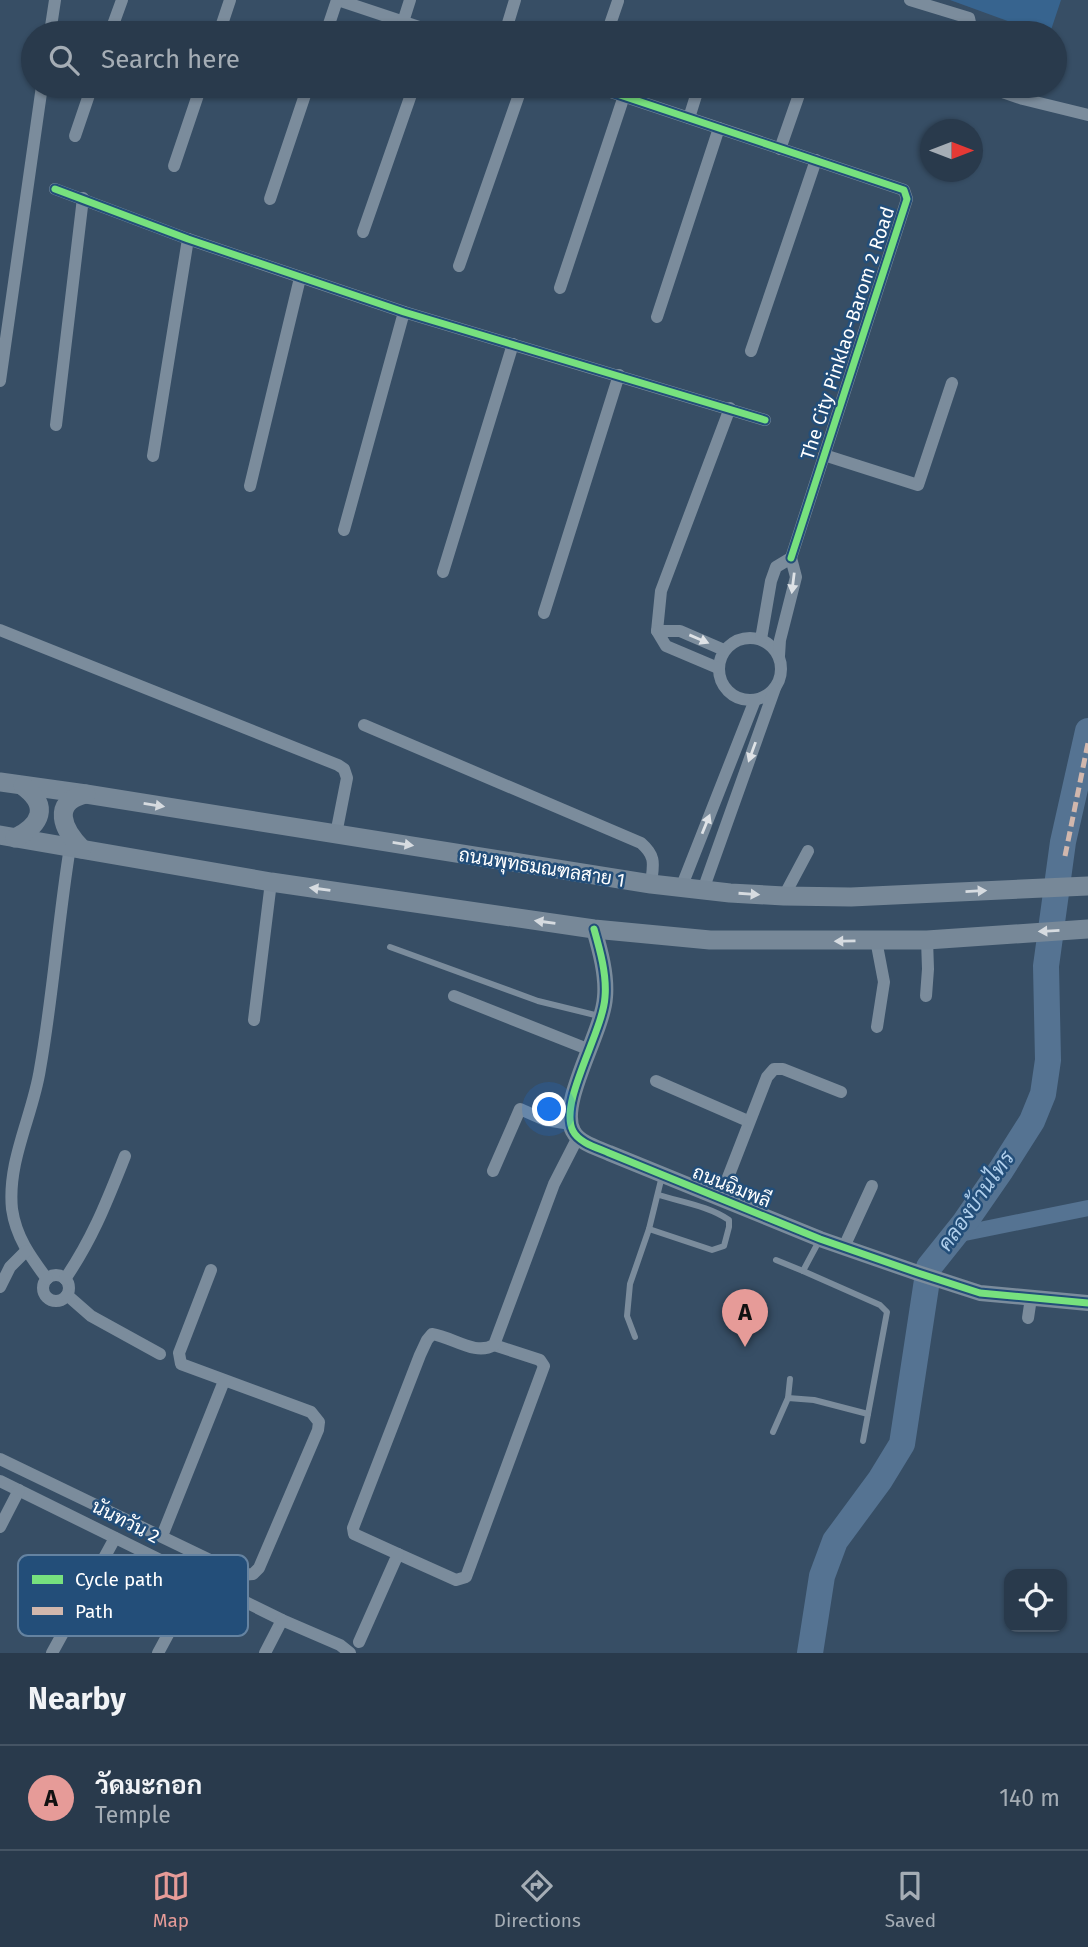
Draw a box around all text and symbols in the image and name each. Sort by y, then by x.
search box [21,21,1067,98]
icon: search [45,41,83,79]
text: Search here [101,44,240,75]
north arrow [920,119,983,182]
street label: The City Pinklao-Barom 2 Road [796,204,899,463]
one-way arrow [788,573,799,595]
one-way arrow [688,634,709,645]
one-way arrow [746,742,757,763]
one-way arrow [143,800,165,811]
one-way arrow [700,814,711,835]
one-way arrow [392,839,414,850]
street label: ถนนพุทธมณฑลสาย 1 [457,843,627,893]
one-way arrow [309,883,331,894]
one-way arrow [965,886,987,897]
one-way arrow [738,889,760,900]
one-way arrow [534,916,556,927]
one-way arrow [1038,926,1060,937]
one-way arrow [834,935,856,947]
your location [532,1092,566,1126]
water label: คลองบ้านไทร [932,1145,1020,1256]
street label: ถนนฉิมพลี [689,1159,775,1213]
pin: A [722,1289,768,1347]
street label: นันทวัน 2 [88,1495,164,1548]
legend [18,1555,248,1636]
text: Cycle path [75,1568,163,1591]
map controls [1004,1569,1067,1632]
button: locate [1004,1569,1067,1632]
text: Path [75,1600,113,1623]
text: Nearby [28,1681,126,1717]
text: วัดมะกอก [95,1770,202,1801]
text: A [44,1784,58,1812]
text: 140 m [999,1784,1060,1812]
text: Temple [95,1801,171,1829]
tab: Map [152,1867,190,1932]
tab: Directions [494,1867,581,1932]
tab: Saved [885,1867,936,1932]

